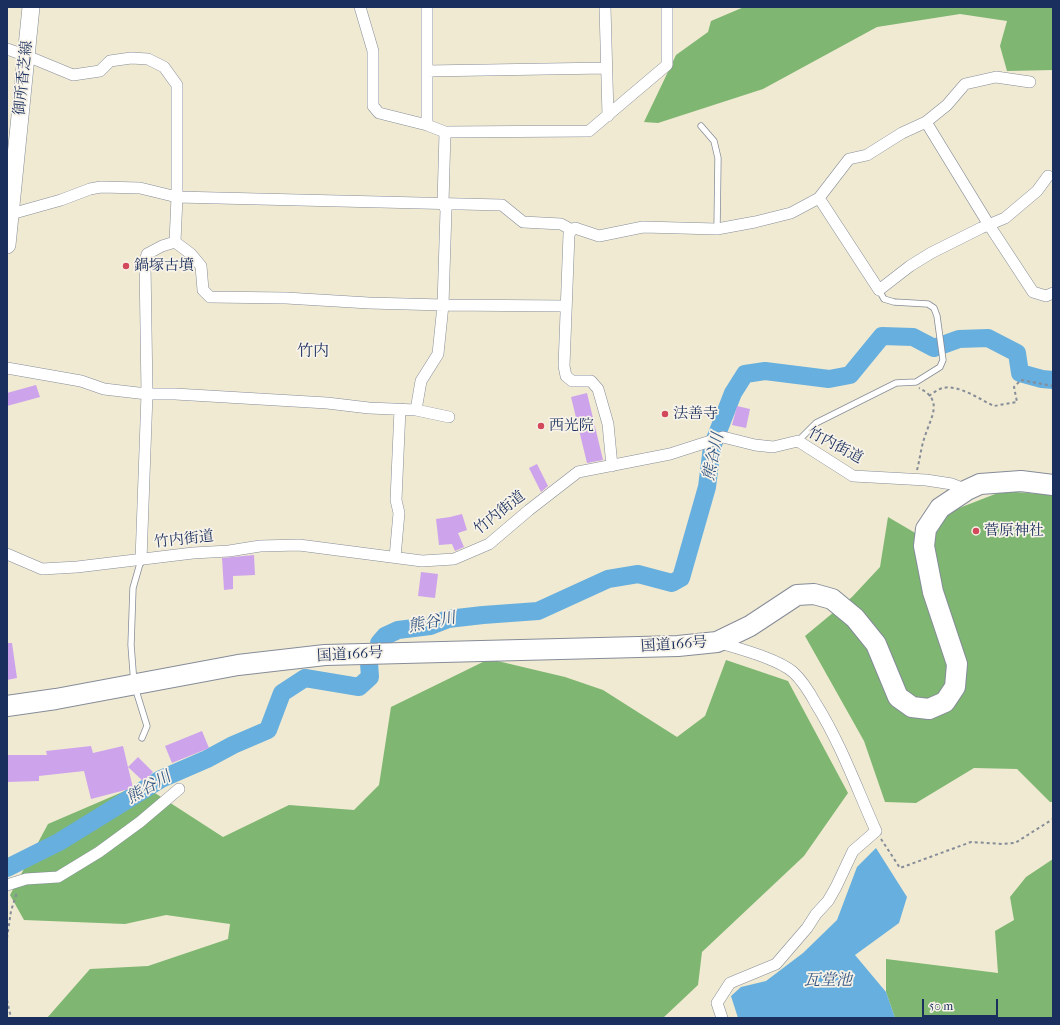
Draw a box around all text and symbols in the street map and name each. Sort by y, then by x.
street label: 御所香芝線 [11,40,37,116]
place label: 鍋塚古墳 [134,257,194,275]
marker: 鍋塚古墳 [121,261,131,271]
district label: 竹内 [297,342,329,362]
place label: 法善寺 [673,405,718,423]
marker: 法善寺 [660,409,670,419]
place label: 西光院 [549,417,594,435]
marker: 西光院 [536,421,546,431]
street label: 竹内街道 [804,424,866,468]
water label: 熊谷川 [700,432,728,482]
street label: 竹内街道 [471,487,529,539]
place label: 菅原神社 [984,522,1044,540]
marker: 菅原神社 [971,526,981,536]
street label: 竹内街道 [153,528,215,552]
water label: 熊谷川 [407,609,457,637]
street label: 国道166号 [640,634,708,656]
street label: 国道166号 [316,644,384,666]
water label: 熊谷川 [123,768,175,808]
water label: 瓦堂池 [804,971,852,991]
scale bar [924,991,1000,1017]
text: 50 m [929,999,953,1013]

